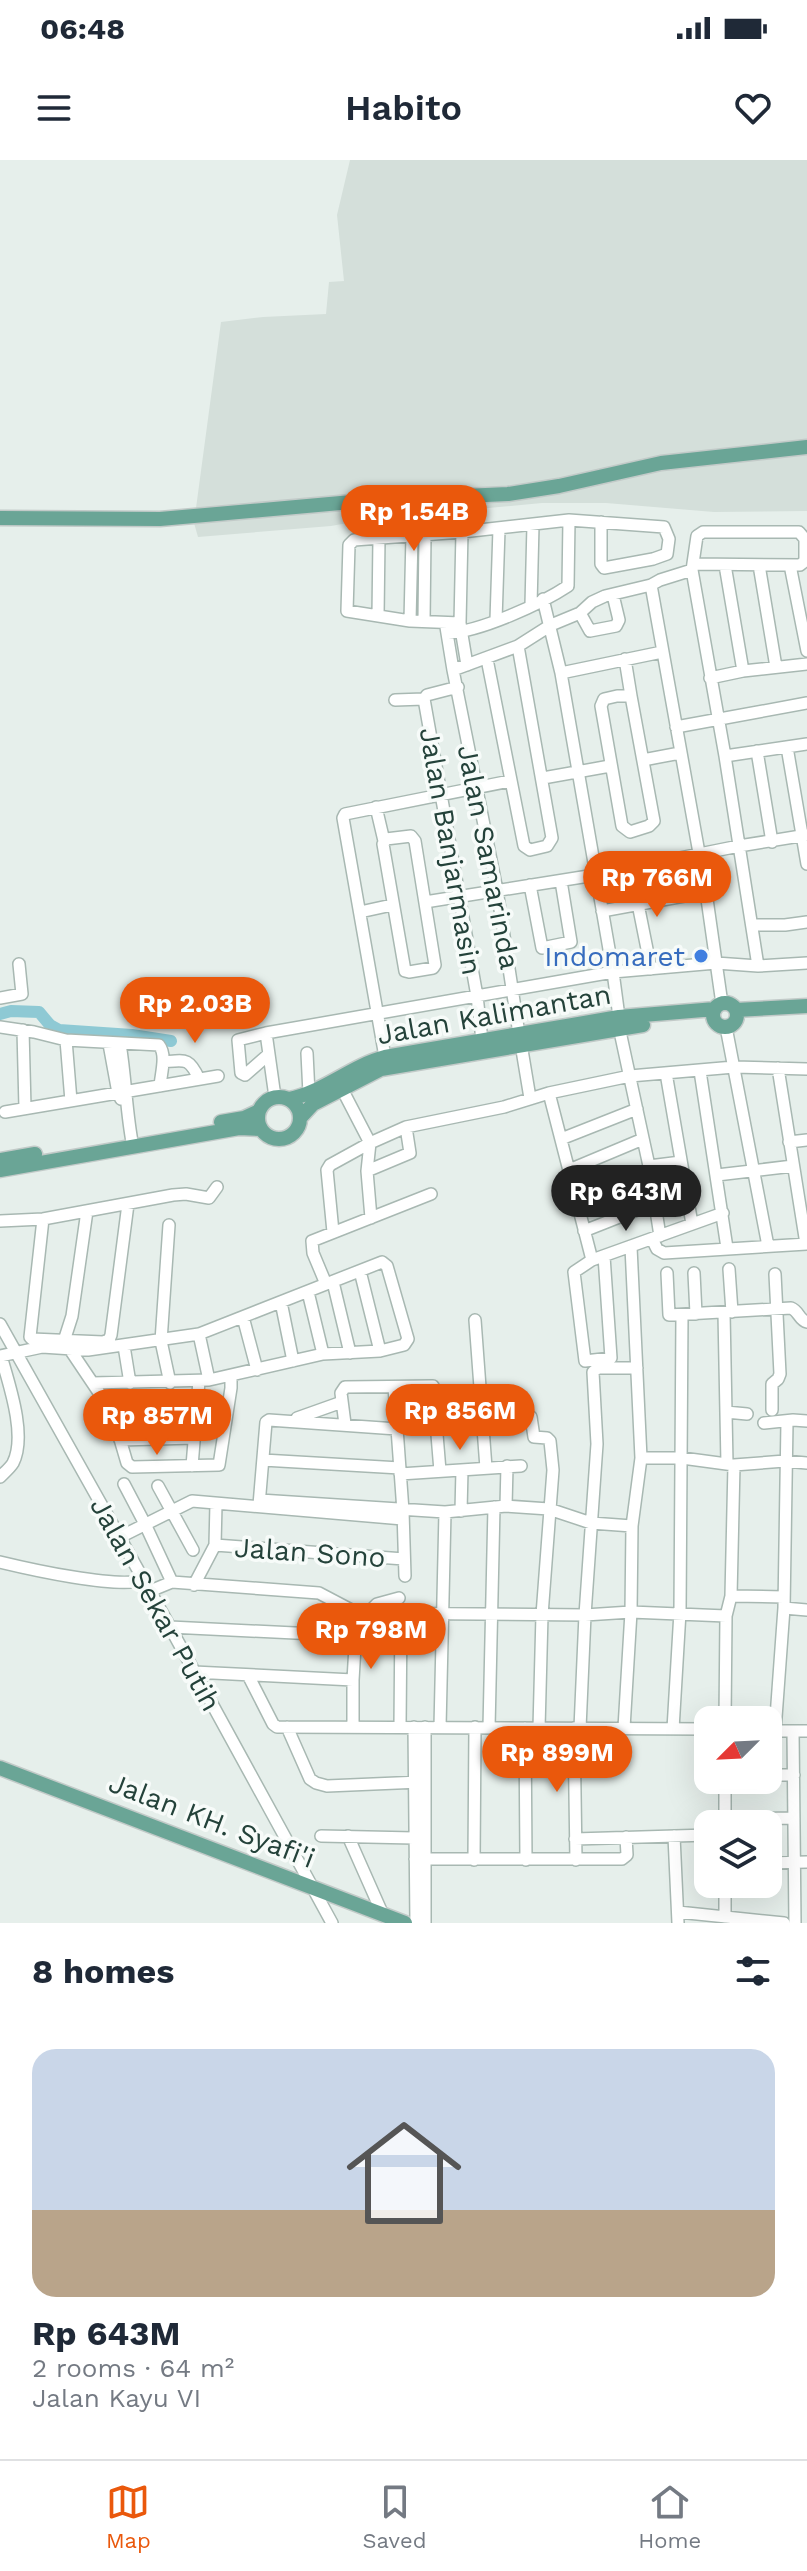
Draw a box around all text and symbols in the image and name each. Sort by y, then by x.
text: 06:48 [40,11,125,46]
icon: menu [32,86,76,130]
icon: heart [731,86,775,130]
text: Habito [345,87,462,129]
pin: Rp 1.54B [331,485,497,553]
text: Rp 1.54B [359,496,469,526]
street label: Jalan Banjarmasin [412,725,489,977]
street label: Jalan Samarinda [451,742,527,972]
pin: Rp 766M [583,851,731,919]
text: Rp 766M [601,862,713,892]
place label: Indomaret [544,940,685,973]
marker: Indomaret [692,947,710,965]
pin: Rp 2.03B [112,977,278,1045]
street label: Jalan Kalimantan [375,978,614,1051]
text: Rp 2.03B [138,988,252,1018]
pin: Rp 643M [552,1165,700,1233]
text: Rp 643M [569,1176,683,1206]
pin: Rp 856M [386,1384,534,1452]
pin: Rp 857M [83,1389,231,1457]
text: Rp 856M [404,1395,516,1425]
text: Rp 857M [101,1400,213,1430]
street label: Jalan Sekar Putih [83,1492,228,1717]
street label: Jalan Sono [233,1531,387,1574]
pin: Rp 798M [297,1603,445,1671]
text: Rp 798M [315,1614,427,1644]
north arrow [694,1706,782,1794]
map controls [694,1706,782,1898]
pin: Rp 899M [483,1726,631,1794]
text: Rp 899M [500,1737,614,1767]
street label: Jalan KH. Syafi'i [104,1766,319,1875]
button: layers [694,1810,782,1898]
icon: filters [731,1949,775,1993]
text: 8 homes [32,1951,174,1991]
icon: home [332,2101,476,2245]
text: Rp 643M [32,2313,180,2353]
text: 2 rooms · 64 m² [32,2353,234,2383]
text: Jalan Kayu VI [32,2383,201,2413]
tab: Map [106,2480,151,2553]
tab: Saved [363,2480,426,2553]
tab: Home [638,2480,701,2553]

